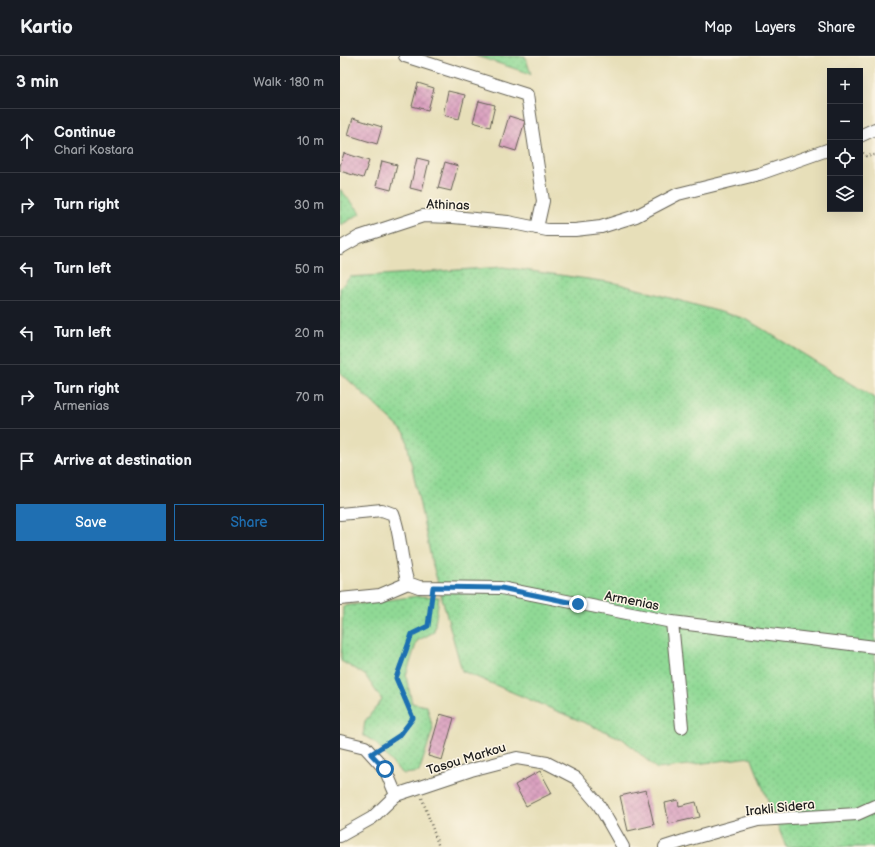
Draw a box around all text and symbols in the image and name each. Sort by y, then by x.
text: Kartio [20,16,73,39]
text: Map [704,19,732,36]
text: Layers [754,19,796,36]
text: Share [818,19,855,36]
map controls [827,68,863,212]
button: + [827,68,863,104]
text: 3 min [16,72,59,92]
text: Walk · 180 m [253,74,324,90]
button: − [827,104,863,140]
text: Continue [54,123,116,142]
icon: ahead [16,130,38,152]
text: 10 m [297,133,324,149]
button: locate [827,140,863,176]
text: Chari Kostara [54,142,134,158]
button: layers [827,176,863,212]
icon: right [16,194,38,216]
text: Turn right [54,195,119,214]
street label: Athinas [426,196,470,214]
text: 30 m [294,197,324,213]
icon: left [16,258,38,280]
text: Turn left [54,259,111,278]
text: 50 m [295,261,324,277]
icon: left [16,322,38,344]
text: Turn left [54,323,111,342]
text: 20 m [294,325,324,341]
text: Turn right [54,379,119,398]
icon: right [16,386,38,408]
text: 70 m [296,389,324,405]
text: Armenias [54,398,109,414]
icon: arrive [16,450,38,472]
text: Arrive at destination [54,451,192,470]
button: Save [16,504,166,541]
button: Share [174,504,324,541]
street label: Armenias [603,588,661,614]
route end [569,595,587,613]
street label: Tasou Markou [425,739,508,779]
route start [376,760,394,778]
street label: Irakli Sidera [745,796,815,820]

